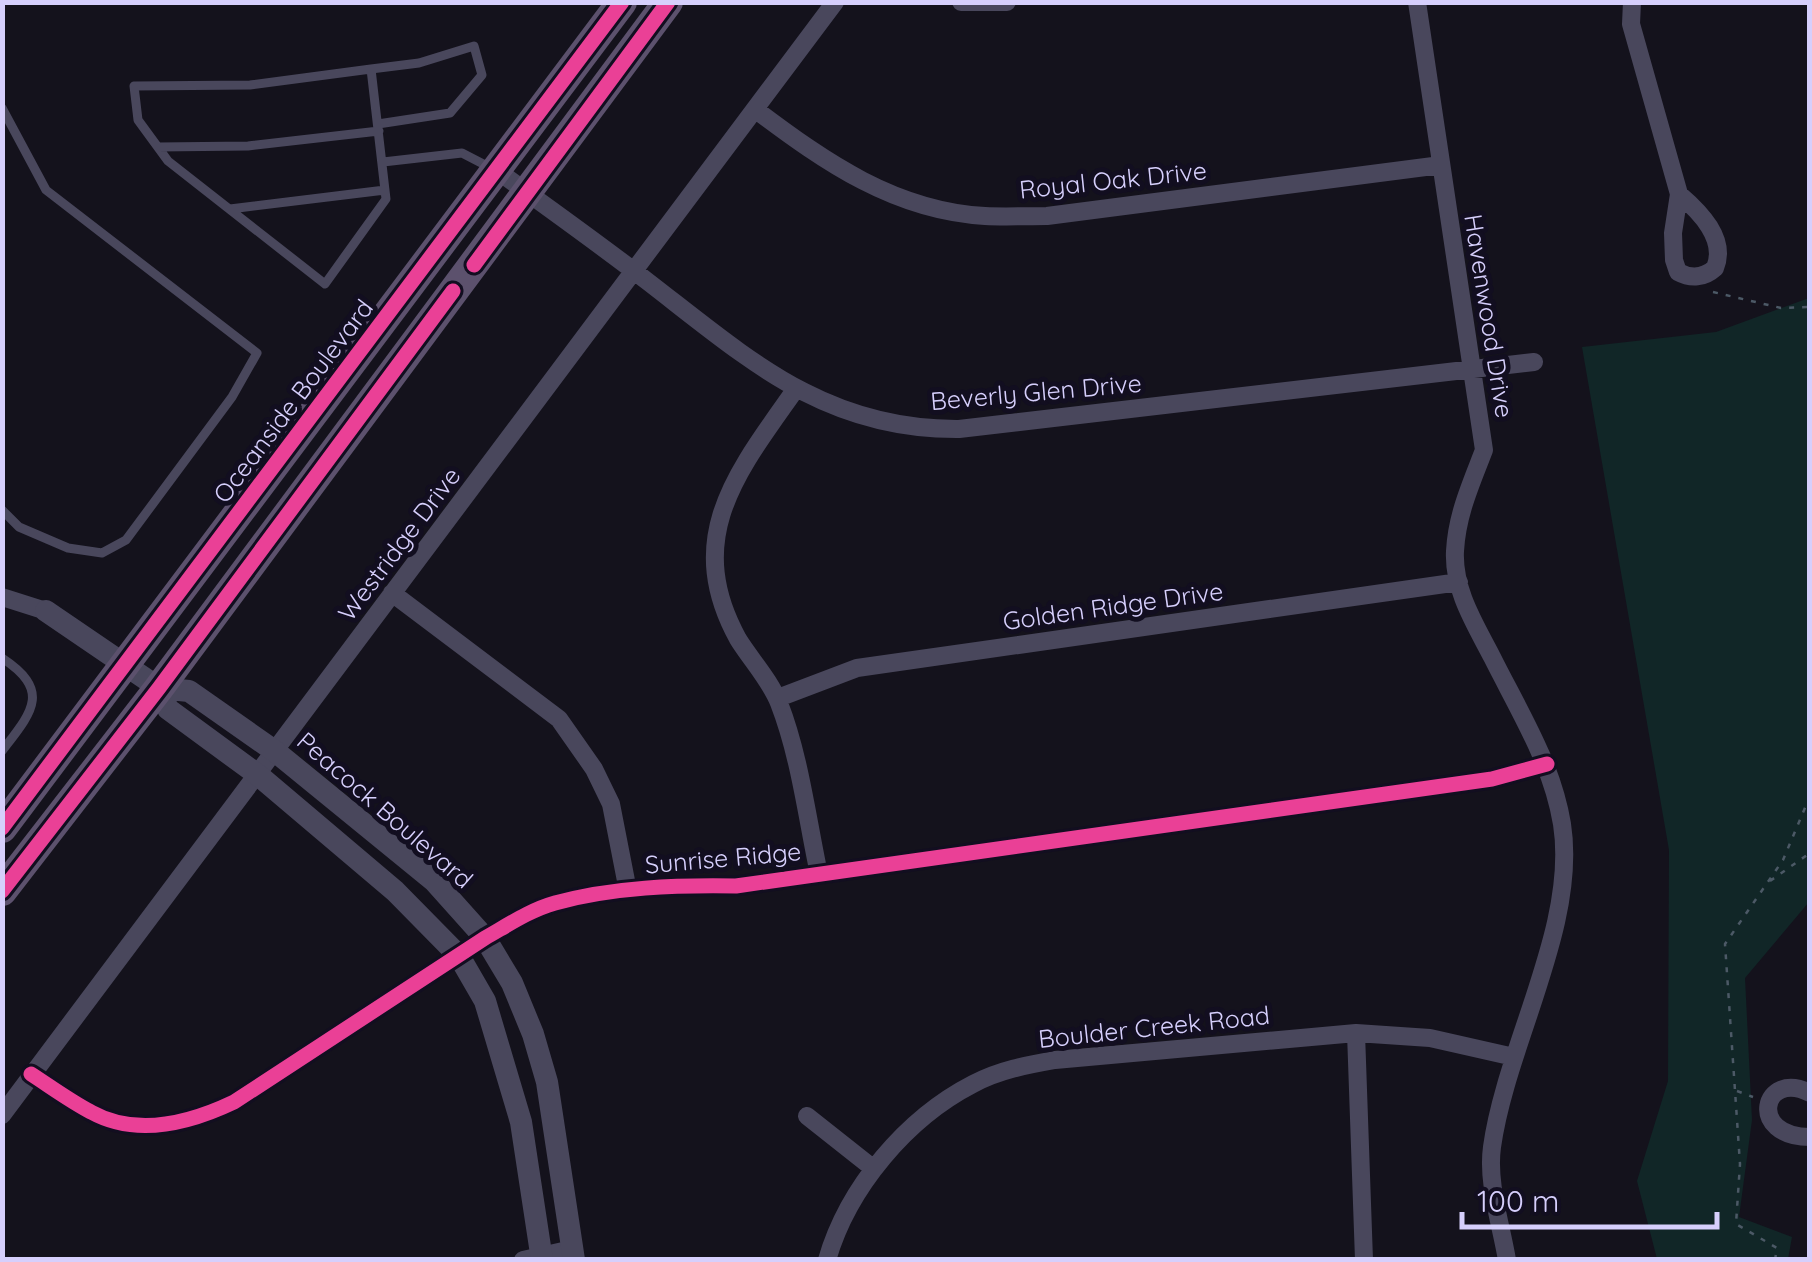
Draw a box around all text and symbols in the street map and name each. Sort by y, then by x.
street label: Royal Oak Drive [1018,154,1208,205]
street label: Havenwood Drive [1458,212,1521,420]
street label: Oceanside Boulevard [206,293,379,509]
street label: Beverly Glen Drive [929,367,1143,416]
street label: Westridge Drive [331,461,466,627]
street label: Golden Ridge Drive [1001,575,1225,636]
street label: Peacock Boulevard [291,725,480,894]
street label: Sunrise Ridge [643,835,802,880]
street label: Boulder Creek Road [1037,999,1271,1054]
scale bar [1462,1167,1717,1229]
text: 100 m [1477,1182,1559,1220]

